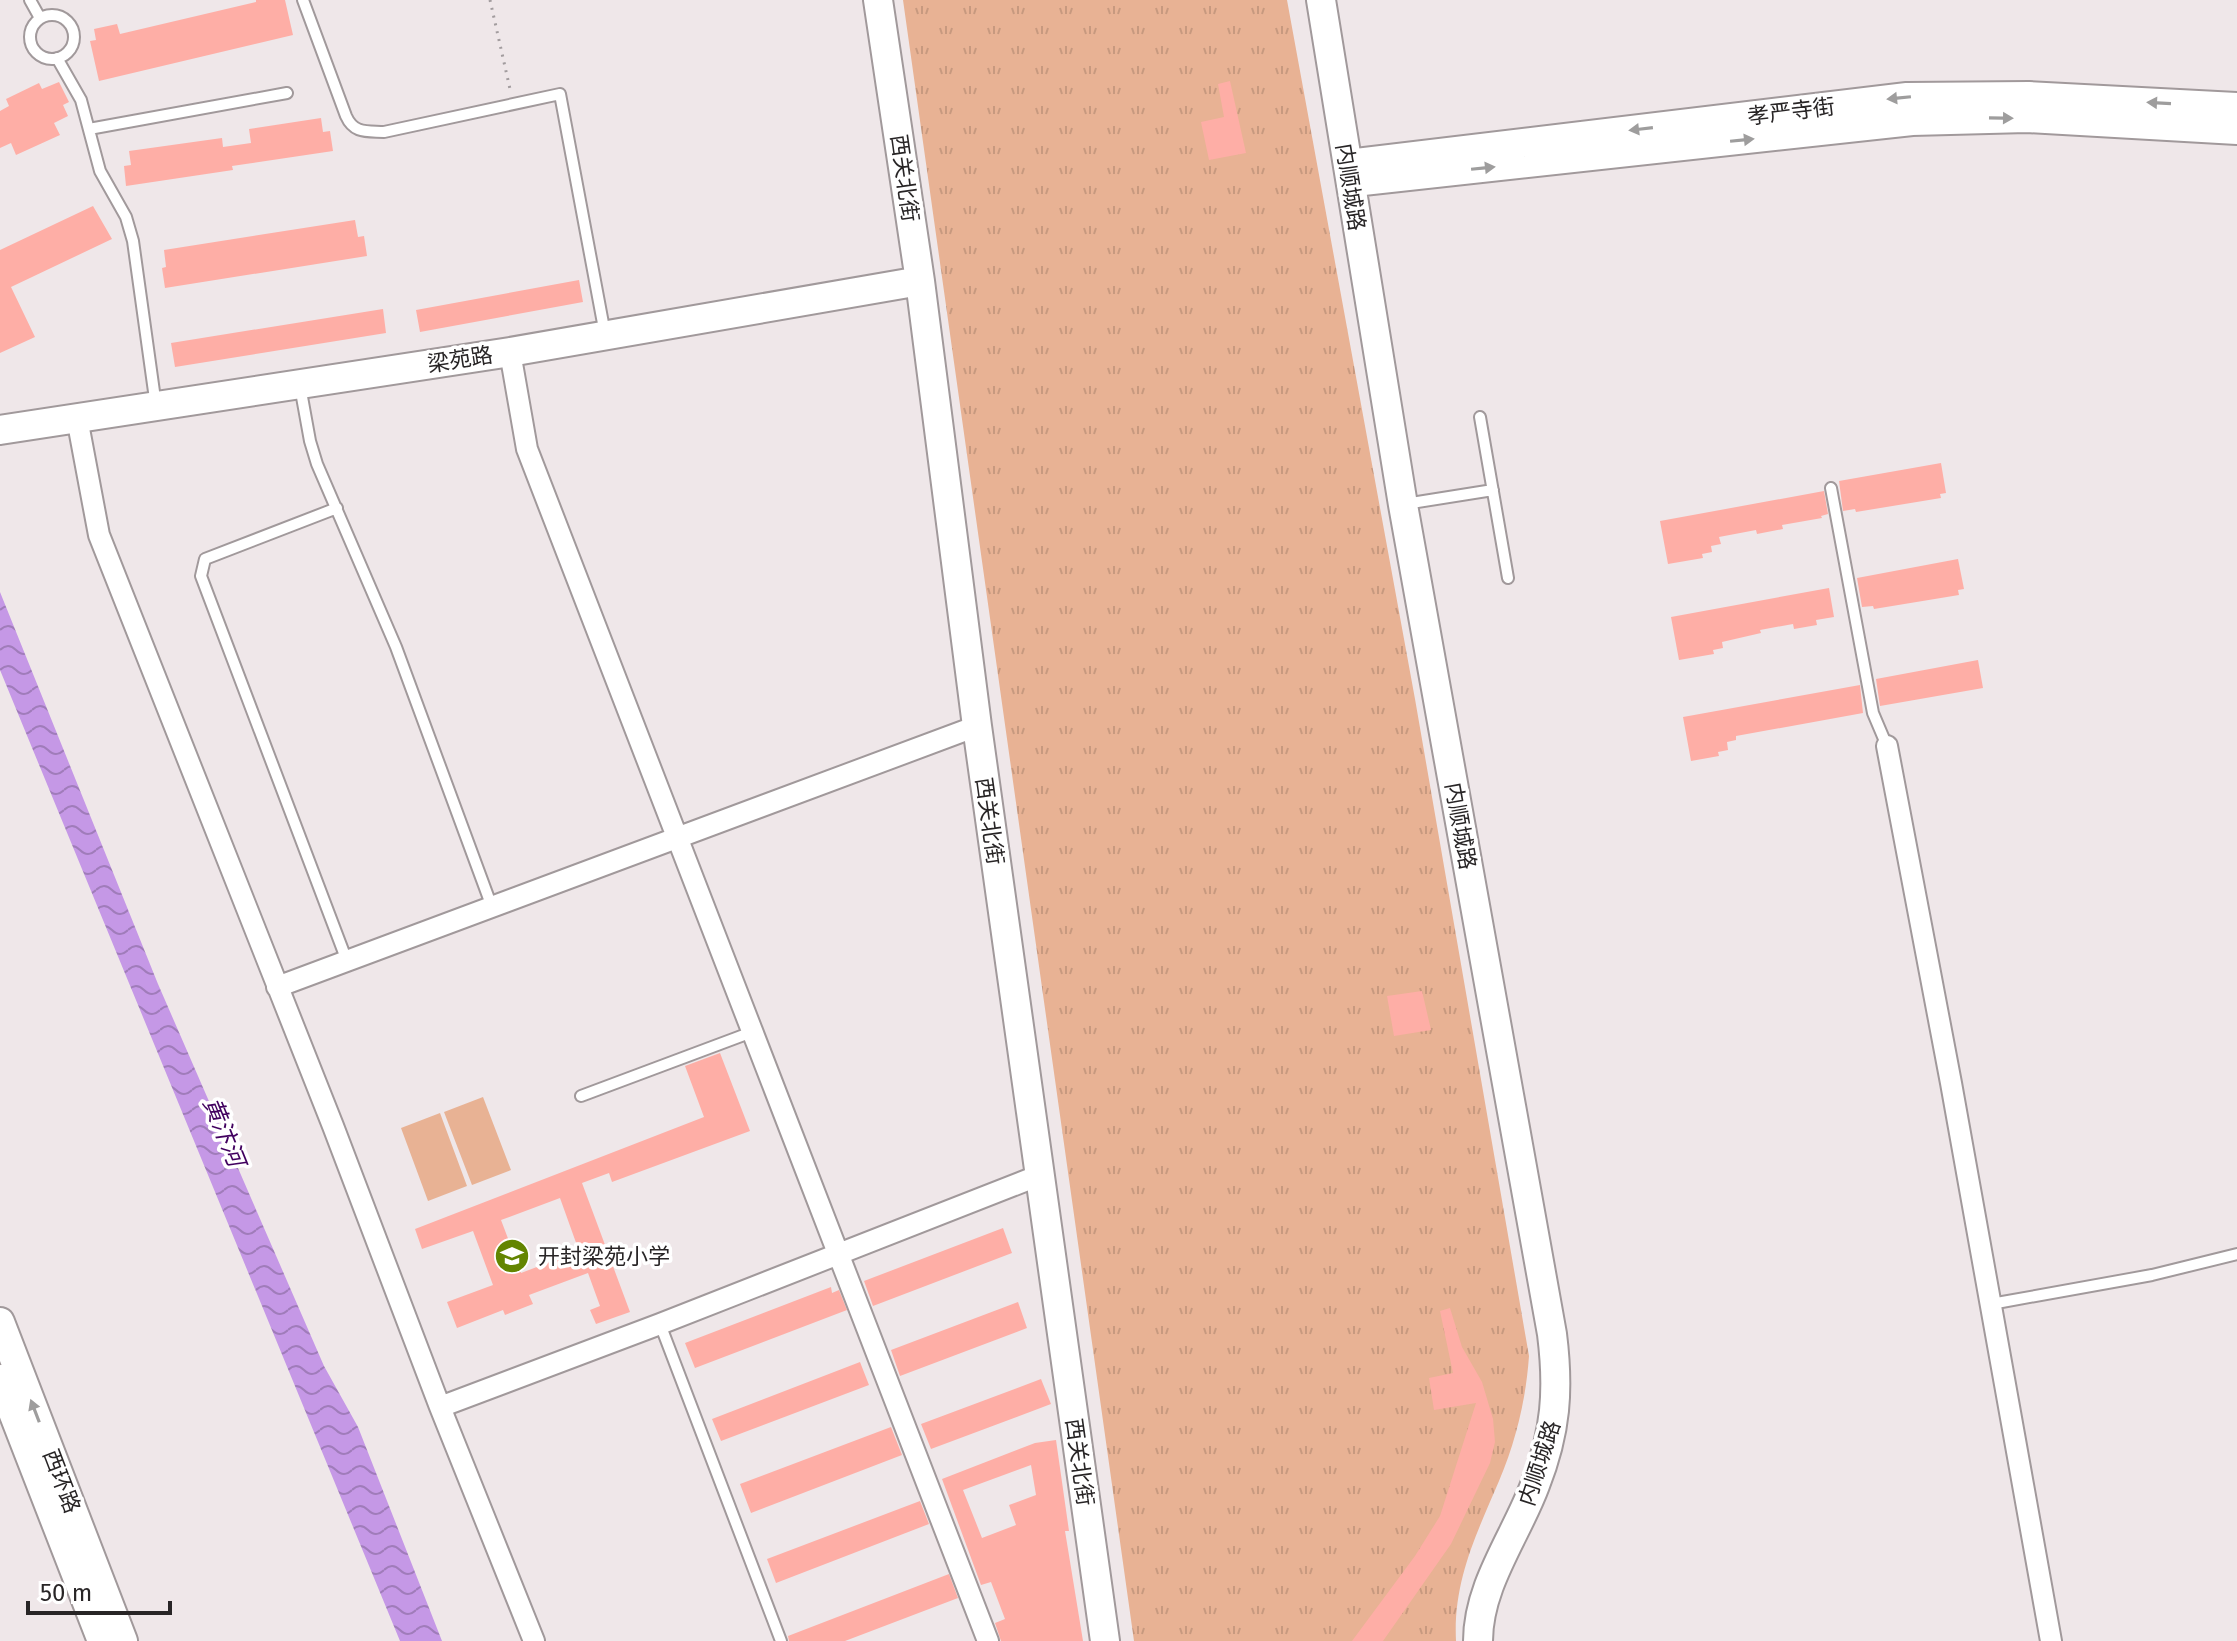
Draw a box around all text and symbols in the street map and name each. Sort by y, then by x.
one-way arrow [1887,92,1912,105]
street label: 孝严寺街 [1746,93,1836,130]
one-way arrow [2146,96,2171,109]
one-way arrow [1989,112,2014,124]
one-way arrow [1628,122,1653,135]
street label: 西关北街 [885,133,924,224]
one-way arrow [1730,133,1755,146]
street label: 内顺城路 [1330,142,1371,233]
one-way arrow [1471,161,1496,174]
street label: 梁苑路 [425,341,495,378]
street label: 西关北街 [970,776,1009,867]
street label: 内顺城路 [1440,780,1481,872]
water label: 黄汴河 [198,1093,252,1174]
school or university icon: 开封梁苑小学 [493,1237,531,1275]
place label: 开封梁苑小学 [538,1243,670,1270]
one-way arrow [28,1399,41,1423]
street label: 西关北街 [1060,1417,1099,1508]
street label: 内顺城路 [1513,1417,1566,1509]
street label: 西环路 [37,1446,86,1517]
scale bar [28,1565,170,1615]
text: 50 m [40,1579,92,1607]

